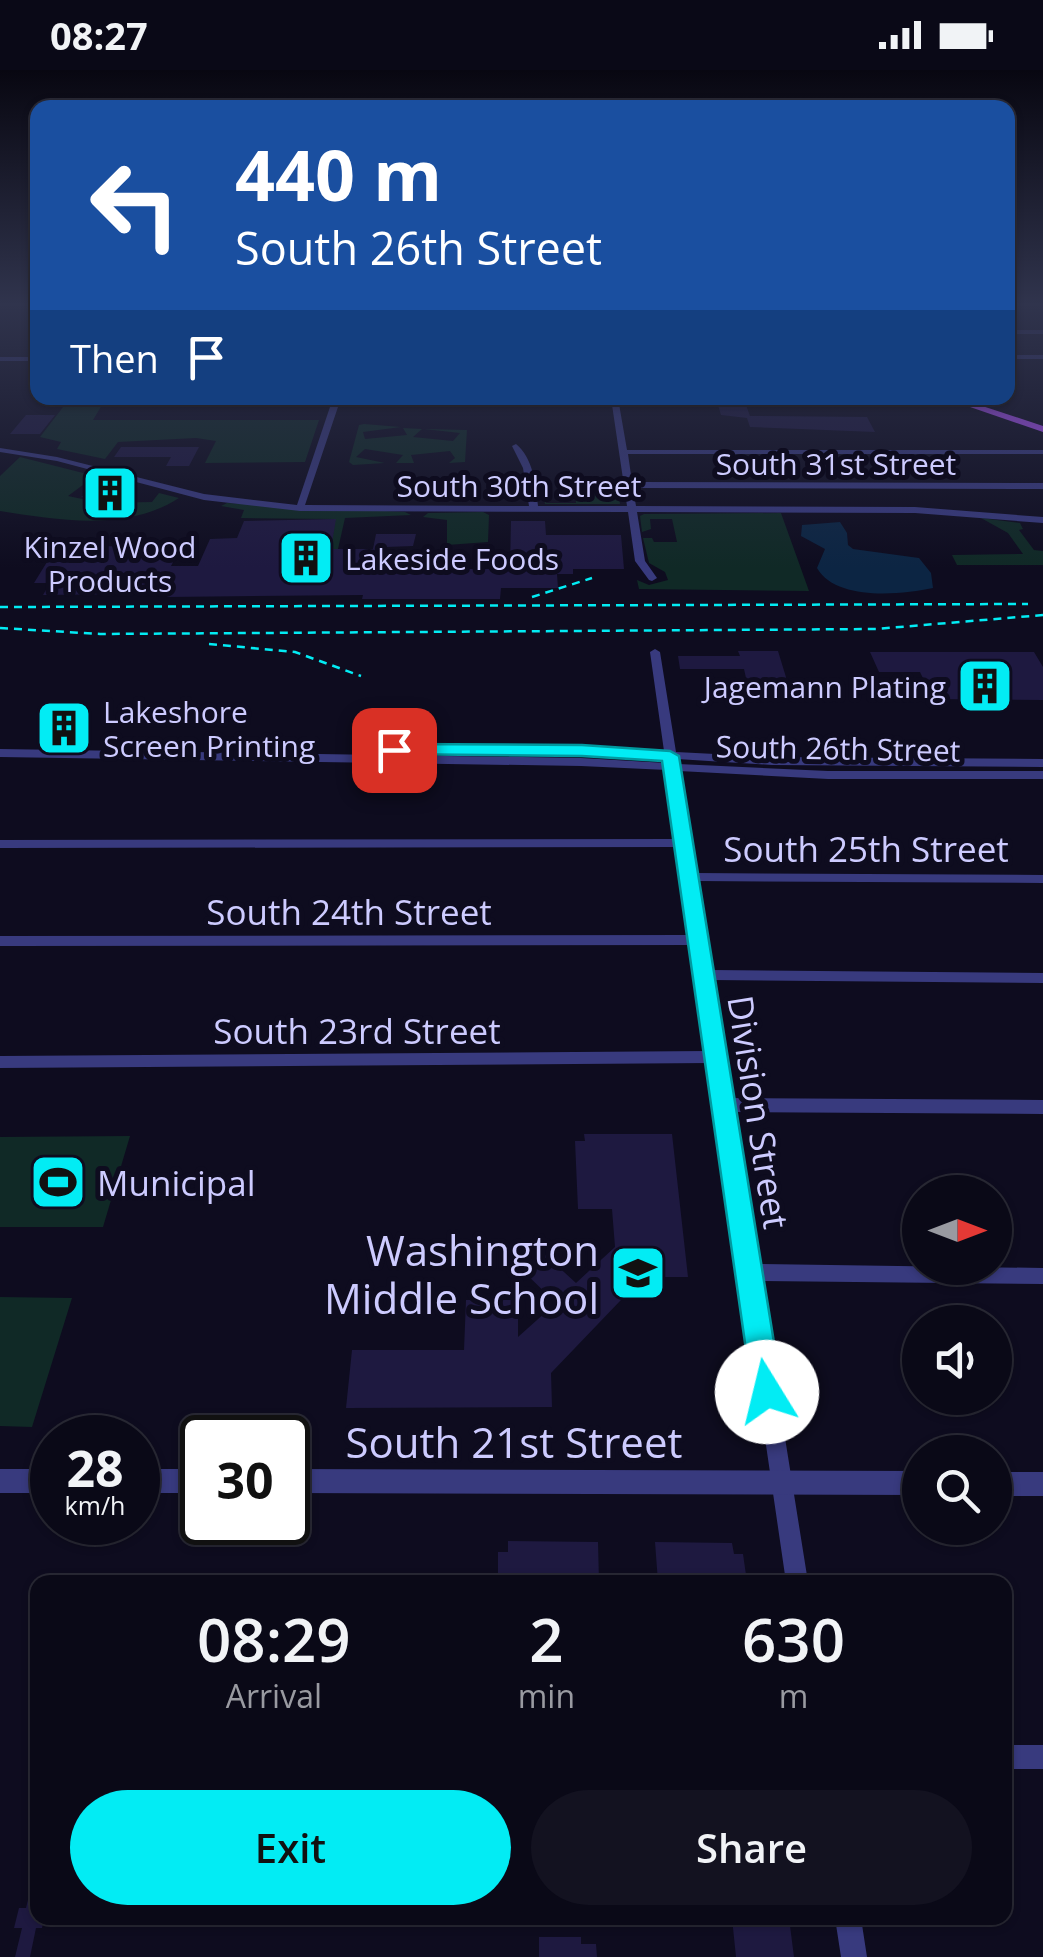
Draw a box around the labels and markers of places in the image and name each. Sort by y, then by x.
building icon: Kinzel Wood Products [80,463,140,523]
place label: Kinzel Wood Products [24,526,196,601]
building icon: Lakeside Foods [276,528,336,588]
place label: Lakeside Foods [345,538,559,579]
building icon: Jagemann Plating [955,656,1015,716]
place label: Jagemann Plating [701,666,946,707]
place label: Lakeshore Screen Printing [103,691,315,766]
building icon: Lakeshore Screen Printing [34,698,94,758]
pin [352,708,437,793]
sports icon: Municipal [28,1152,88,1212]
place label: Municipal [97,1159,256,1206]
place label: Washington Middle School [324,1221,599,1326]
school or university icon: Washington Middle School [608,1243,668,1303]

